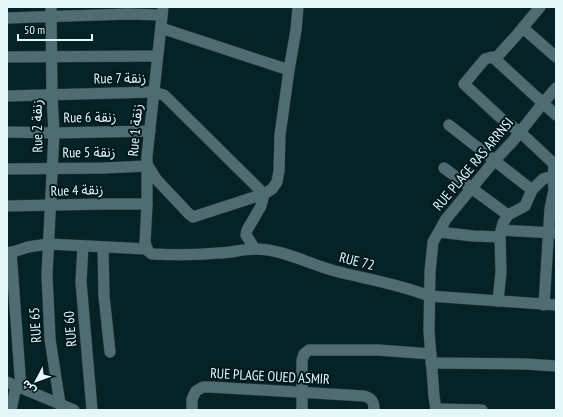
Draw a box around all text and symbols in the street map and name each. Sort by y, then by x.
scale bar [18,16,92,42]
text: 50 m [24,22,45,37]
street label: Rue 7 زنقة [94,69,146,87]
street label: Rue 2 زنقة [28,99,46,153]
street label: Rue 1 زنقة [124,103,146,157]
street label: Rue 6 زنقة [63,108,117,126]
street label: RUE PLAGE RAS ARRNSI [429,114,517,214]
street label: Rue 5 زنقة [62,143,116,161]
street label: Rue 4 زنقة [50,180,104,200]
street label: RUE 72 [338,248,376,274]
street label: RUE 65 [25,307,45,343]
street label: RUE 60 [59,310,81,348]
north arrow [16,361,56,401]
street label: RUE PLAGE OUED ASMIR [210,364,331,388]
text: ش [18,377,39,398]

